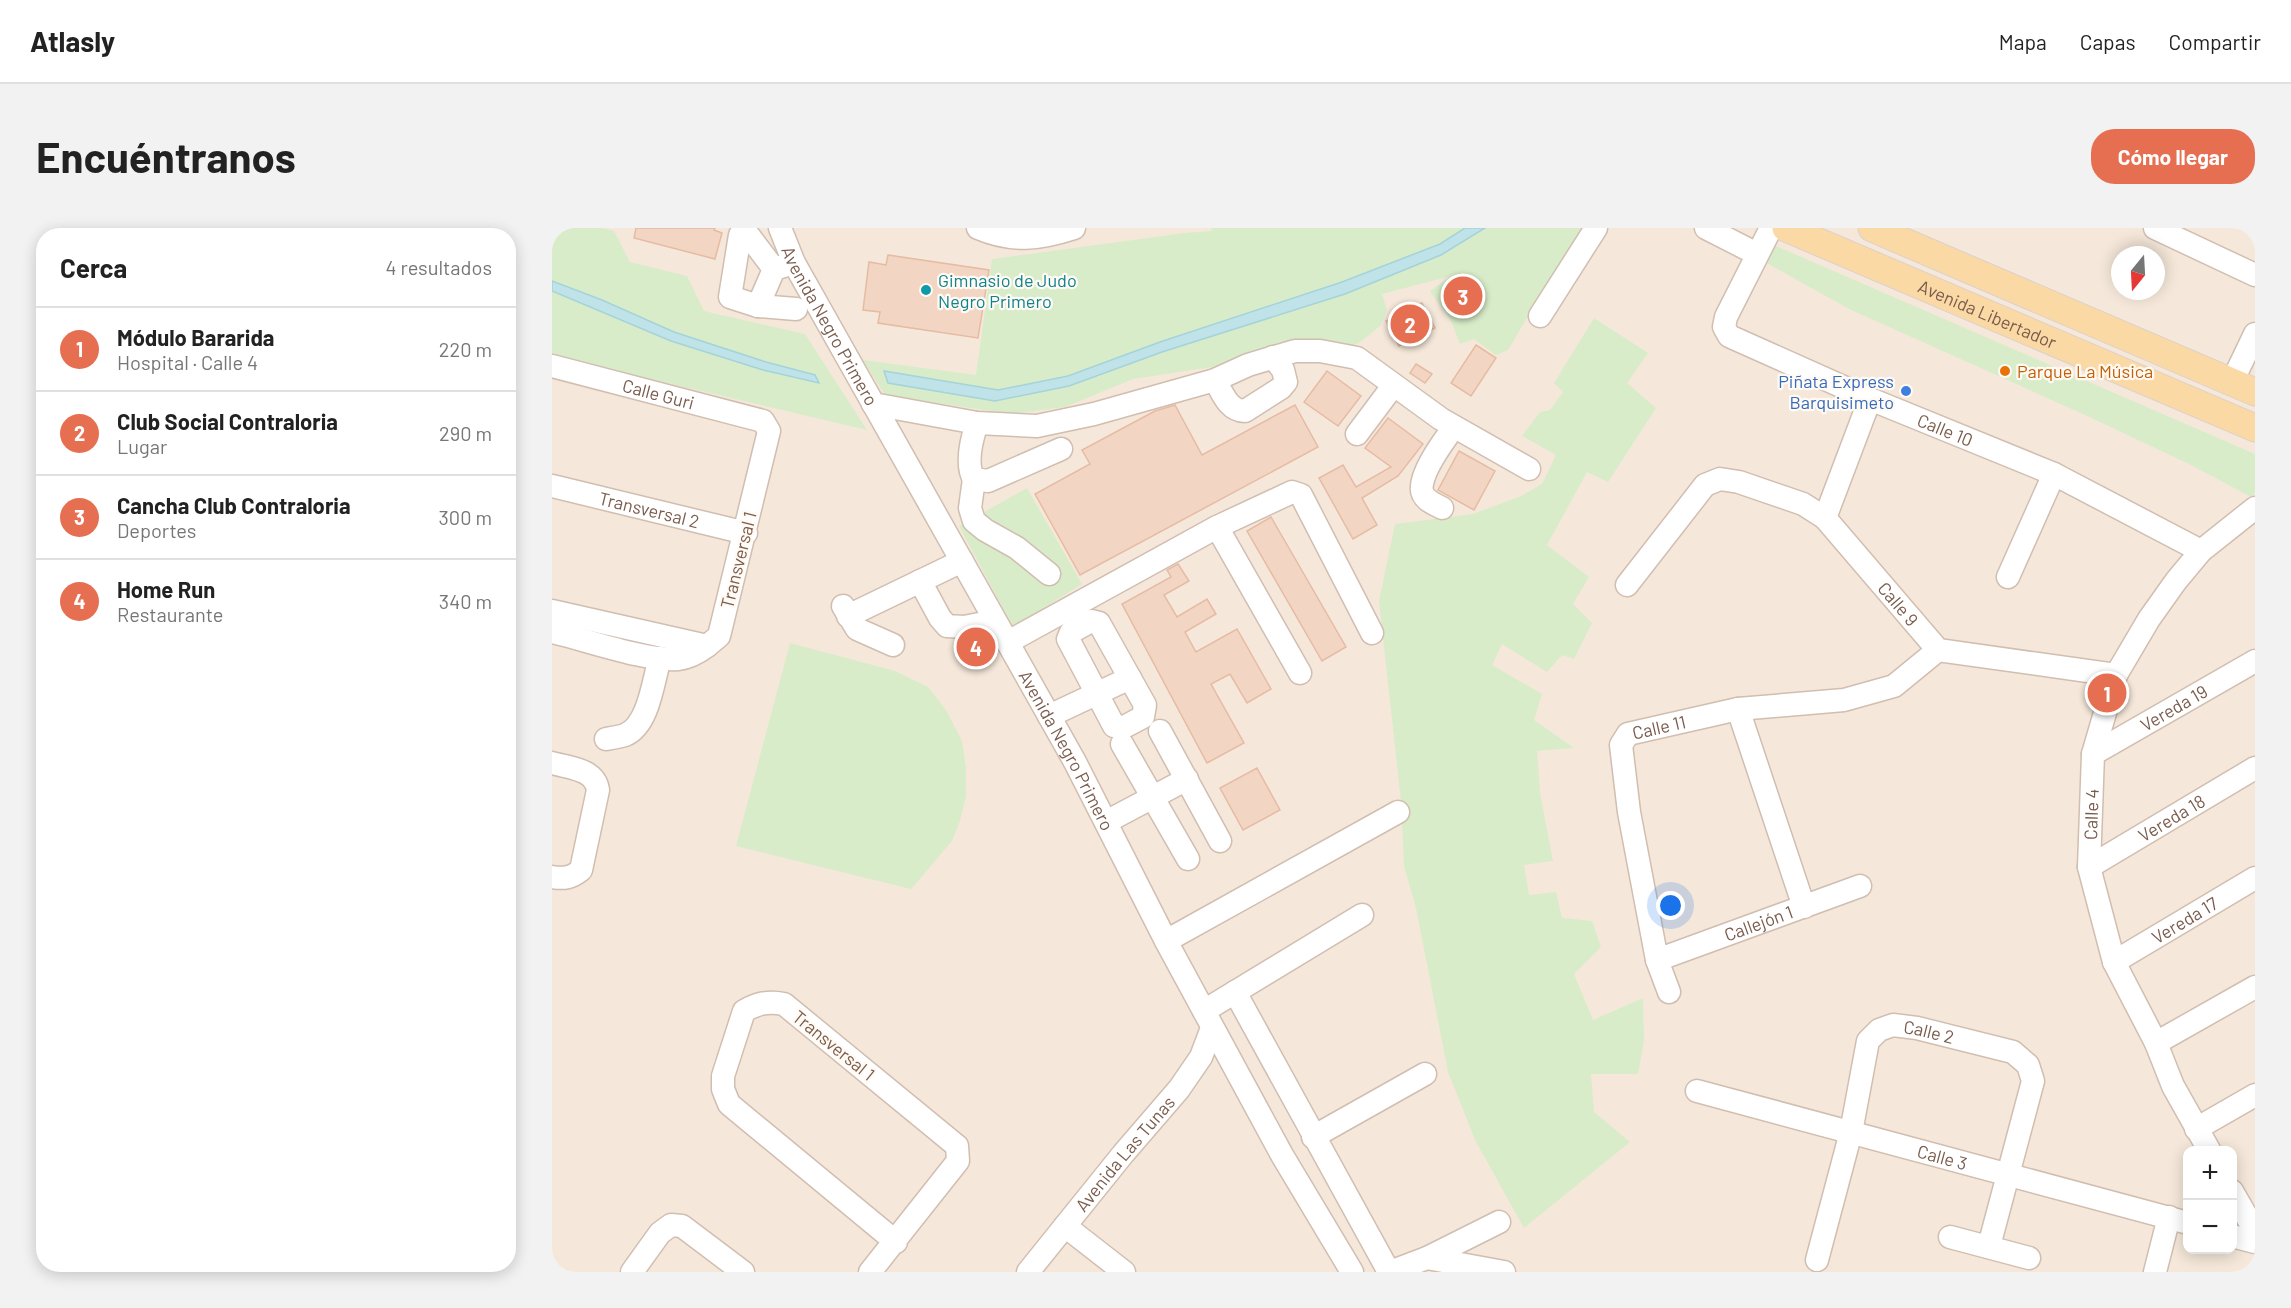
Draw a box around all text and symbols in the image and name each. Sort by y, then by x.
text: Atlasly [30,24,115,58]
text: Mapa [1999,29,2047,54]
text: Capas [2080,29,2136,54]
text: Compartir [2169,29,2261,54]
button: Cómo llegar [2091,129,2255,184]
text: Encuéntranos [36,131,296,181]
street label: Avenida Negro Primero [777,243,883,409]
north arrow [2111,246,2165,300]
text: Cerca [60,252,127,283]
text: 4 resultados [385,255,492,279]
place label: Gimnasio de Judo Negro Primero [938,269,1077,312]
pin: 3 [1444,274,1482,318]
street label: Avenida Libertador [1915,275,2060,353]
marker: Gimnasio de Judo Negro Primero [919,283,933,297]
pin: 2 [1390,302,1430,346]
text: Módulo Bararida [117,324,274,350]
text: 1 [76,337,83,361]
text: 220 m [439,337,492,361]
text: Hospital · Calle 4 [117,350,258,374]
place label: Parque La Música [2017,360,2153,382]
marker: Parque La Música [1998,364,2012,378]
place label: Piñata Express Barquisimeto [1778,370,1894,413]
street label: Calle Guri [620,374,697,414]
marker: Piñata Express Barquisimeto [1899,384,1913,398]
text: Club Social Contraloria [117,408,338,434]
street label: Calle 10 [1914,409,1976,451]
text: 2 [74,421,85,445]
text: 290 m [439,421,492,445]
text: Lugar [117,434,167,458]
street label: Transversal 2 [597,487,702,532]
text: Cancha Club Contraloria [117,492,351,518]
text: 3 [74,505,85,529]
text: 300 m [439,505,492,529]
street label: Transversal 1 [715,509,761,611]
text: Deportes [117,518,196,542]
text: Home Run [117,576,215,602]
street label: Calle 9 [1873,577,1923,630]
text: 4 [73,589,86,613]
text: 340 m [439,589,492,613]
text: Restaurante [117,602,223,626]
pin: 4 [956,624,996,670]
street label: Avenida Negro Primero [1014,666,1119,834]
pin: 1 [2088,670,2126,716]
street label: Vereda 19 [2136,680,2211,736]
street label: Calle 11 [1630,710,1688,744]
street label: Calle 4 [2079,788,2103,840]
street label: Vereda 18 [2134,789,2209,846]
your location [1656,891,1685,920]
street label: Vereda 17 [2148,892,2222,948]
street label: Callejón 1 [1721,900,1796,946]
street label: Transversal 1 [789,1005,879,1085]
street label: Calle 2 [1903,1015,1956,1048]
street label: Avenida Las Tunas [1070,1091,1179,1216]
street label: Calle 3 [1915,1140,1970,1174]
map controls [2183,1146,2237,1254]
button: + [2183,1146,2237,1200]
button: − [2183,1200,2237,1254]

